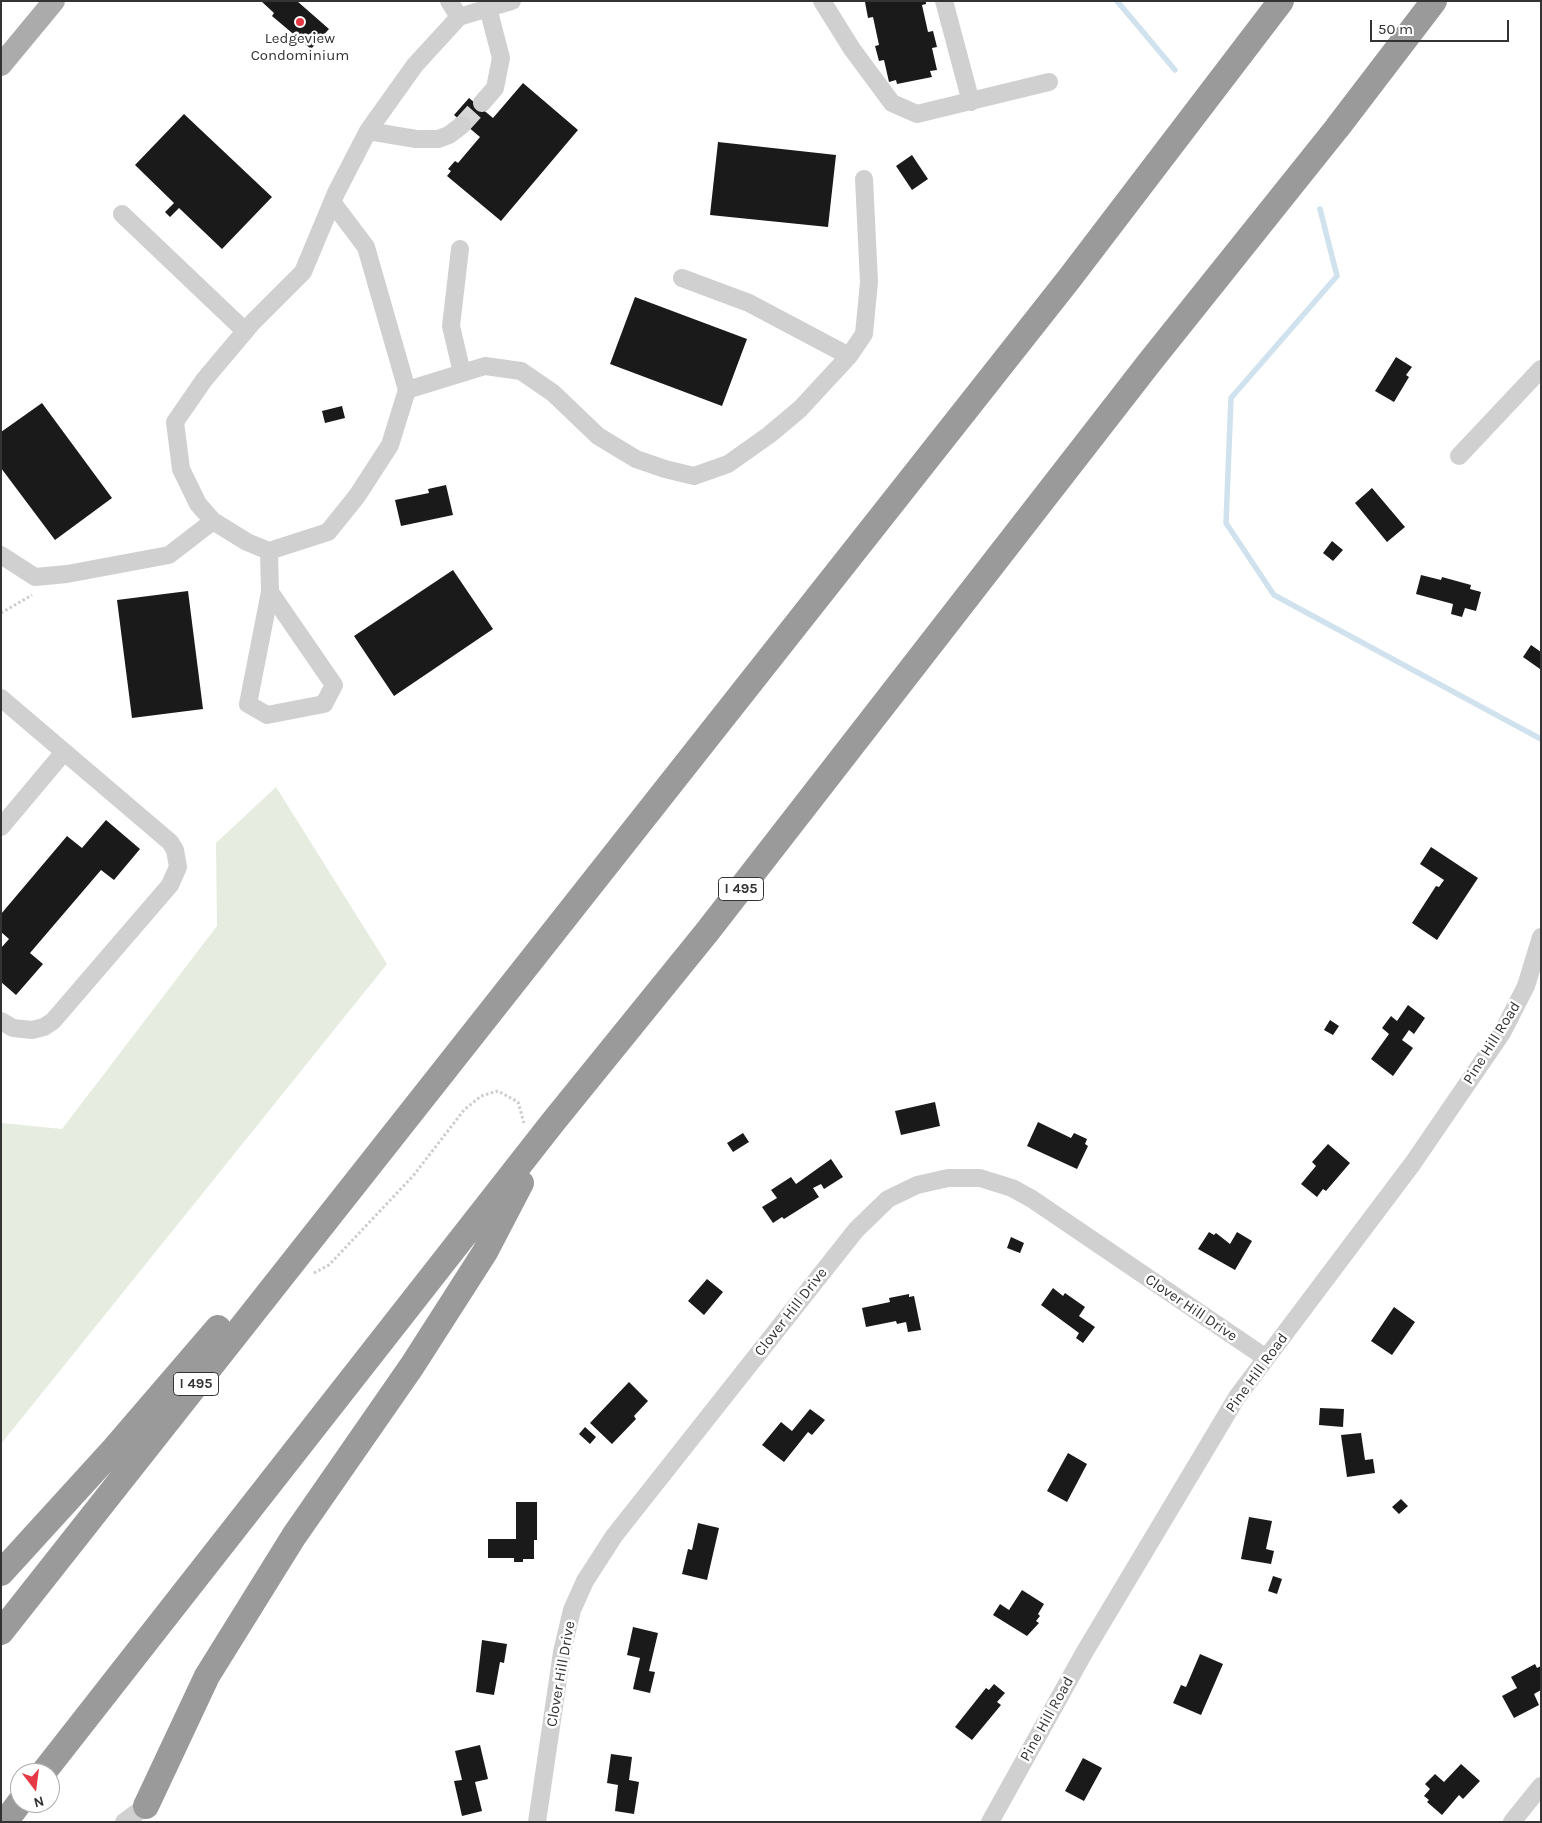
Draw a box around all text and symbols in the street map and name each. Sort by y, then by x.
scale bar [1372,10,1511,42]
marker: Ledgeview Condominium [294,16,306,28]
text: 50 m [1378,20,1413,38]
place label: Ledgeview Condominium [251,30,349,65]
road number: I 495 [718,878,764,901]
street label: Pine Hill Road [1459,998,1525,1088]
street label: Clover Hill Drive [751,1264,831,1360]
street label: Clover Hill Drive [1141,1271,1241,1345]
street label: Pine Hill Road [1222,1330,1292,1416]
road number: I 495 [174,1372,218,1396]
street label: Clover Hill Drive [543,1620,579,1728]
street label: Pine Hill Road [1016,1673,1078,1765]
north arrow [10,1763,60,1813]
text: N [32,1792,46,1812]

